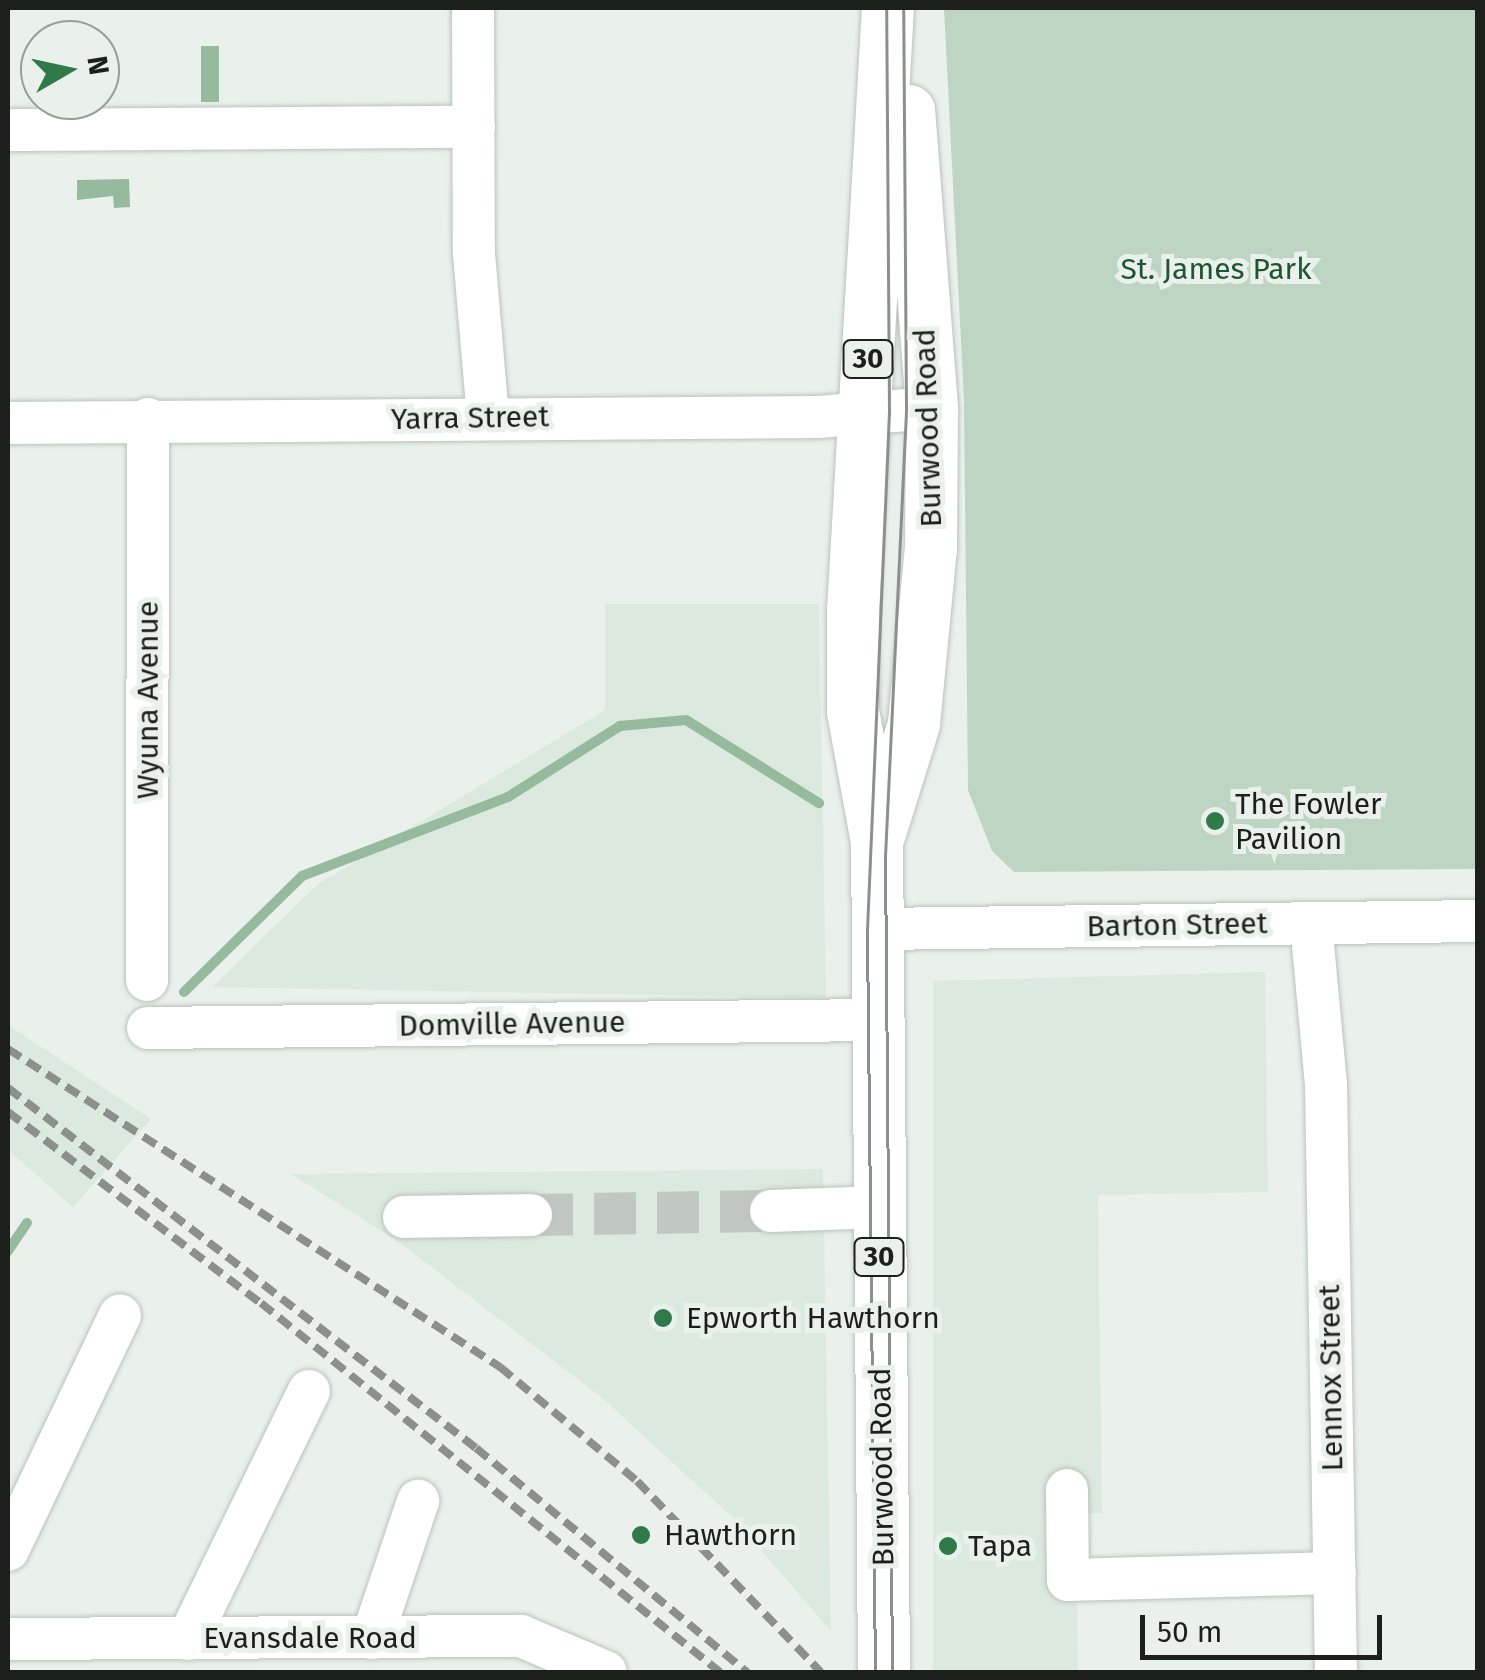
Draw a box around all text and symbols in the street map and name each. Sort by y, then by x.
north arrow [20,20,120,120]
text: N [80,54,116,77]
park label: St. James Park [1121,251,1311,287]
street label: Burwood Road [907,328,949,528]
road number: 30 [840,336,896,382]
street label: Yarra Street [391,399,549,437]
street label: Wyuna Avenue [130,601,166,799]
place label: The Fowler Pavilion [1235,786,1382,856]
marker: The Fowler Pavilion [1204,810,1226,832]
street label: Barton Street [1086,905,1268,945]
street label: Domville Avenue [398,1004,626,1044]
road number: 30 [852,1234,906,1280]
street label: Lennox Street [1311,1284,1351,1472]
place label: Epworth Hawthorn [686,1300,940,1336]
marker: Epworth Hawthorn [650,1305,676,1331]
street label: Burwood Road [862,1367,902,1567]
place label: Hawthorn [664,1517,797,1553]
marker: Hawthorn [628,1522,654,1548]
place label: Tapa [968,1528,1032,1564]
marker: Tapa [937,1535,959,1557]
scale bar [1145,1595,1388,1657]
text: 50 m [1157,1614,1222,1650]
street label: Evansdale Road [203,1620,417,1656]

